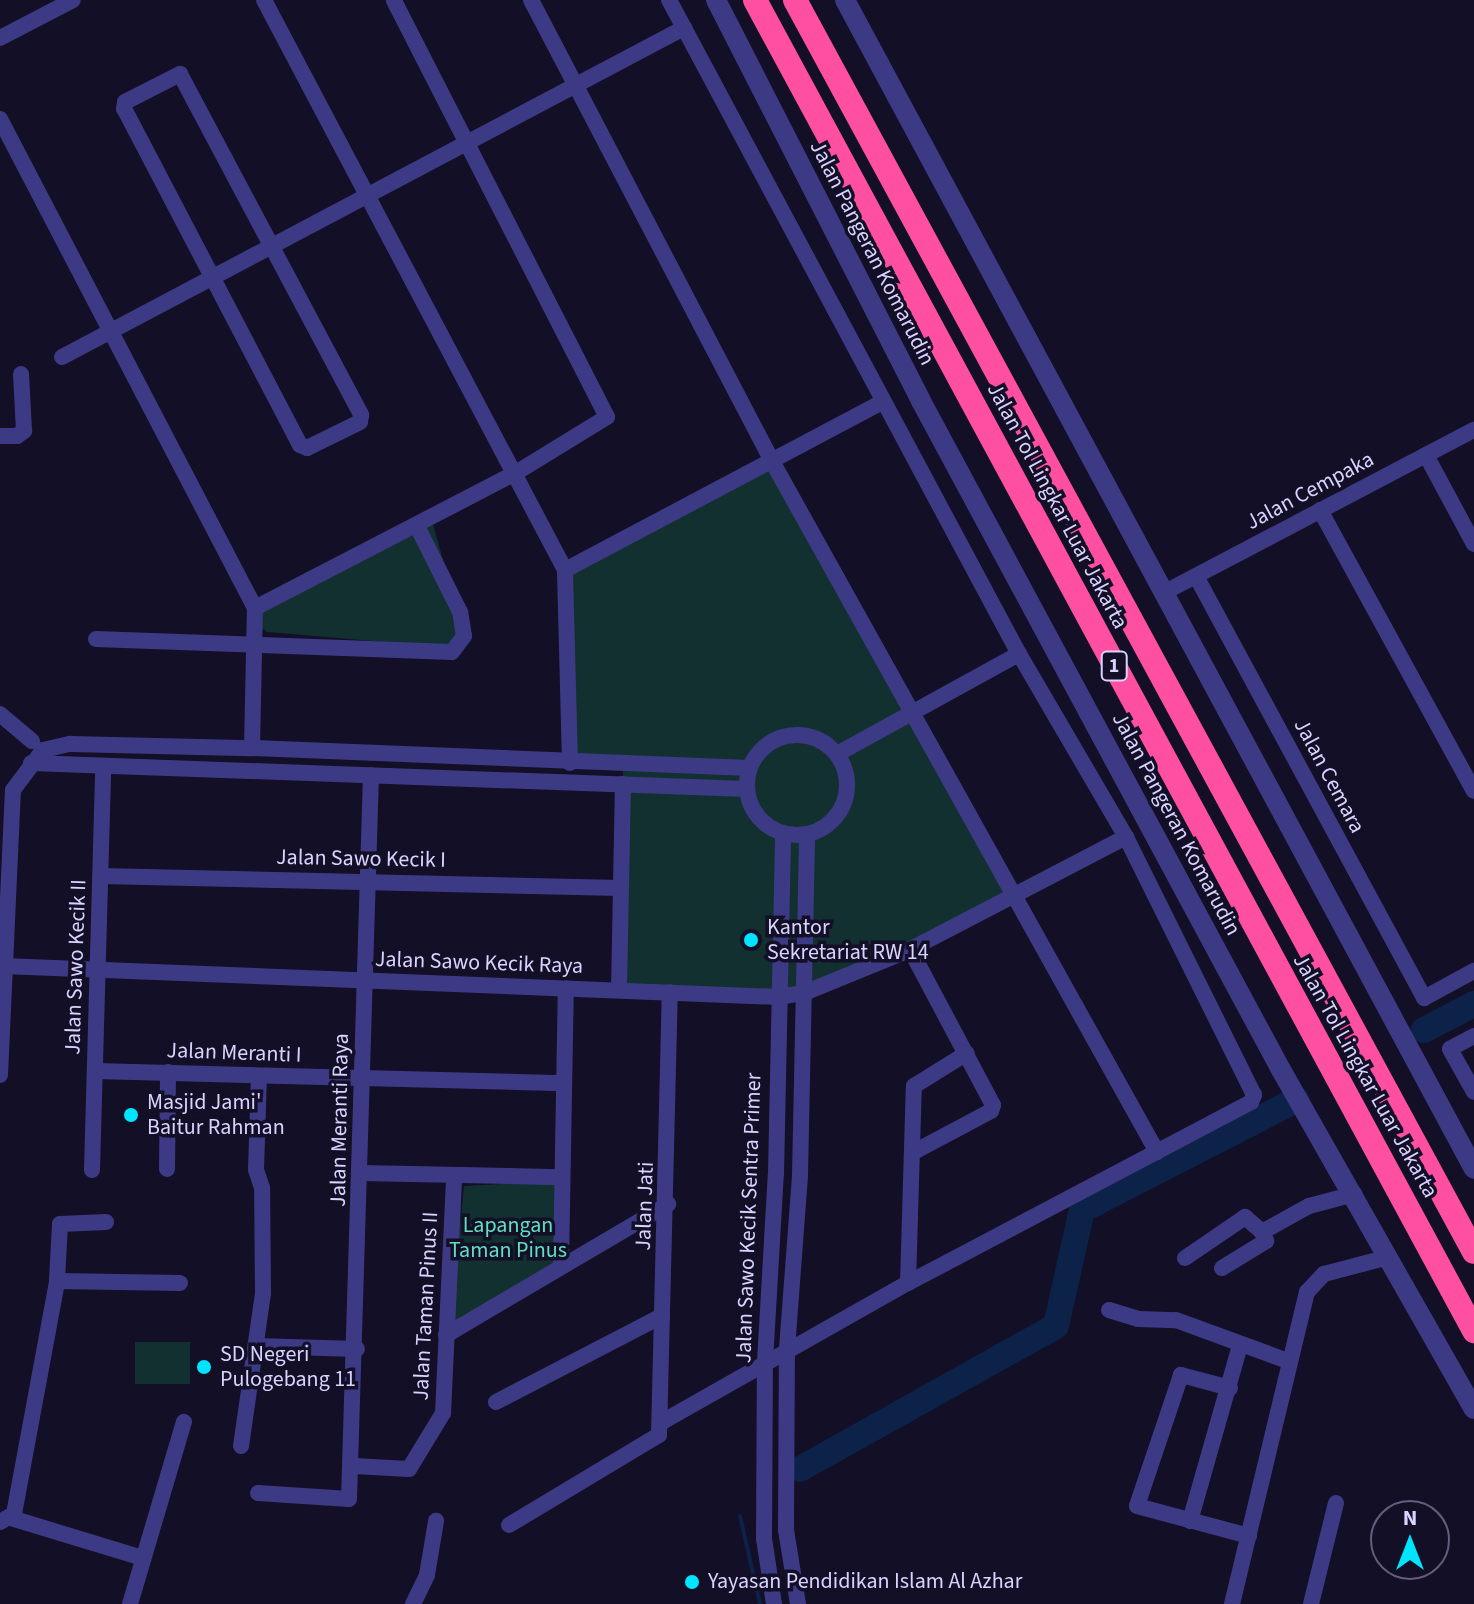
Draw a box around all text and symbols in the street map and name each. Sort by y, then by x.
street label: Jalan Pangeran Komarudin [804,136,940,370]
street label: Jalan Tol Lingkar Luar Jakarta [981,379,1133,633]
street label: Jalan Cempaka [1241,446,1379,536]
road number: 1 [1100,650,1128,682]
street label: Jalan Pangeran Komarudin [1106,708,1246,940]
street label: Jalan Cemara [1288,714,1370,838]
street label: Jalan Sawo Kecik I [276,844,446,874]
street label: Jalan Sawo Kecik II [60,879,92,1055]
place label: Kantor Sekretariat RW 14 [767,914,929,966]
marker: Kantor Sekretariat RW 14 [742,931,760,949]
street label: Jalan Sawo Kecik Raya [374,946,584,980]
street label: Jalan Tol Lingkar Luar Jakarta [1287,949,1443,1203]
street label: Jalan Meranti Raya [325,1033,355,1207]
street label: Jalan Meranti I [166,1037,302,1069]
street label: Jalan Sawo Kecik Sentra Primer [731,1072,767,1364]
place label: Masjid Jami' Baitur Rahman [147,1089,285,1140]
marker: Masjid Jami' Baitur Rahman [122,1106,140,1124]
street label: Jalan Jati [630,1161,660,1251]
street label: Jalan Taman Pinus II [408,1211,444,1401]
park label: Lapangan Taman Pinus [449,1212,567,1264]
place label: SD Negeri Pulogebang 11 [220,1341,356,1392]
marker: SD Negeri Pulogebang 11 [195,1358,213,1376]
north arrow [1370,1500,1450,1580]
text: N [1403,1502,1417,1534]
place label: Yayasan Pendidikan Islam Al Azhar [708,1569,1022,1595]
marker: Yayasan Pendidikan Islam Al Azhar [683,1573,701,1591]

